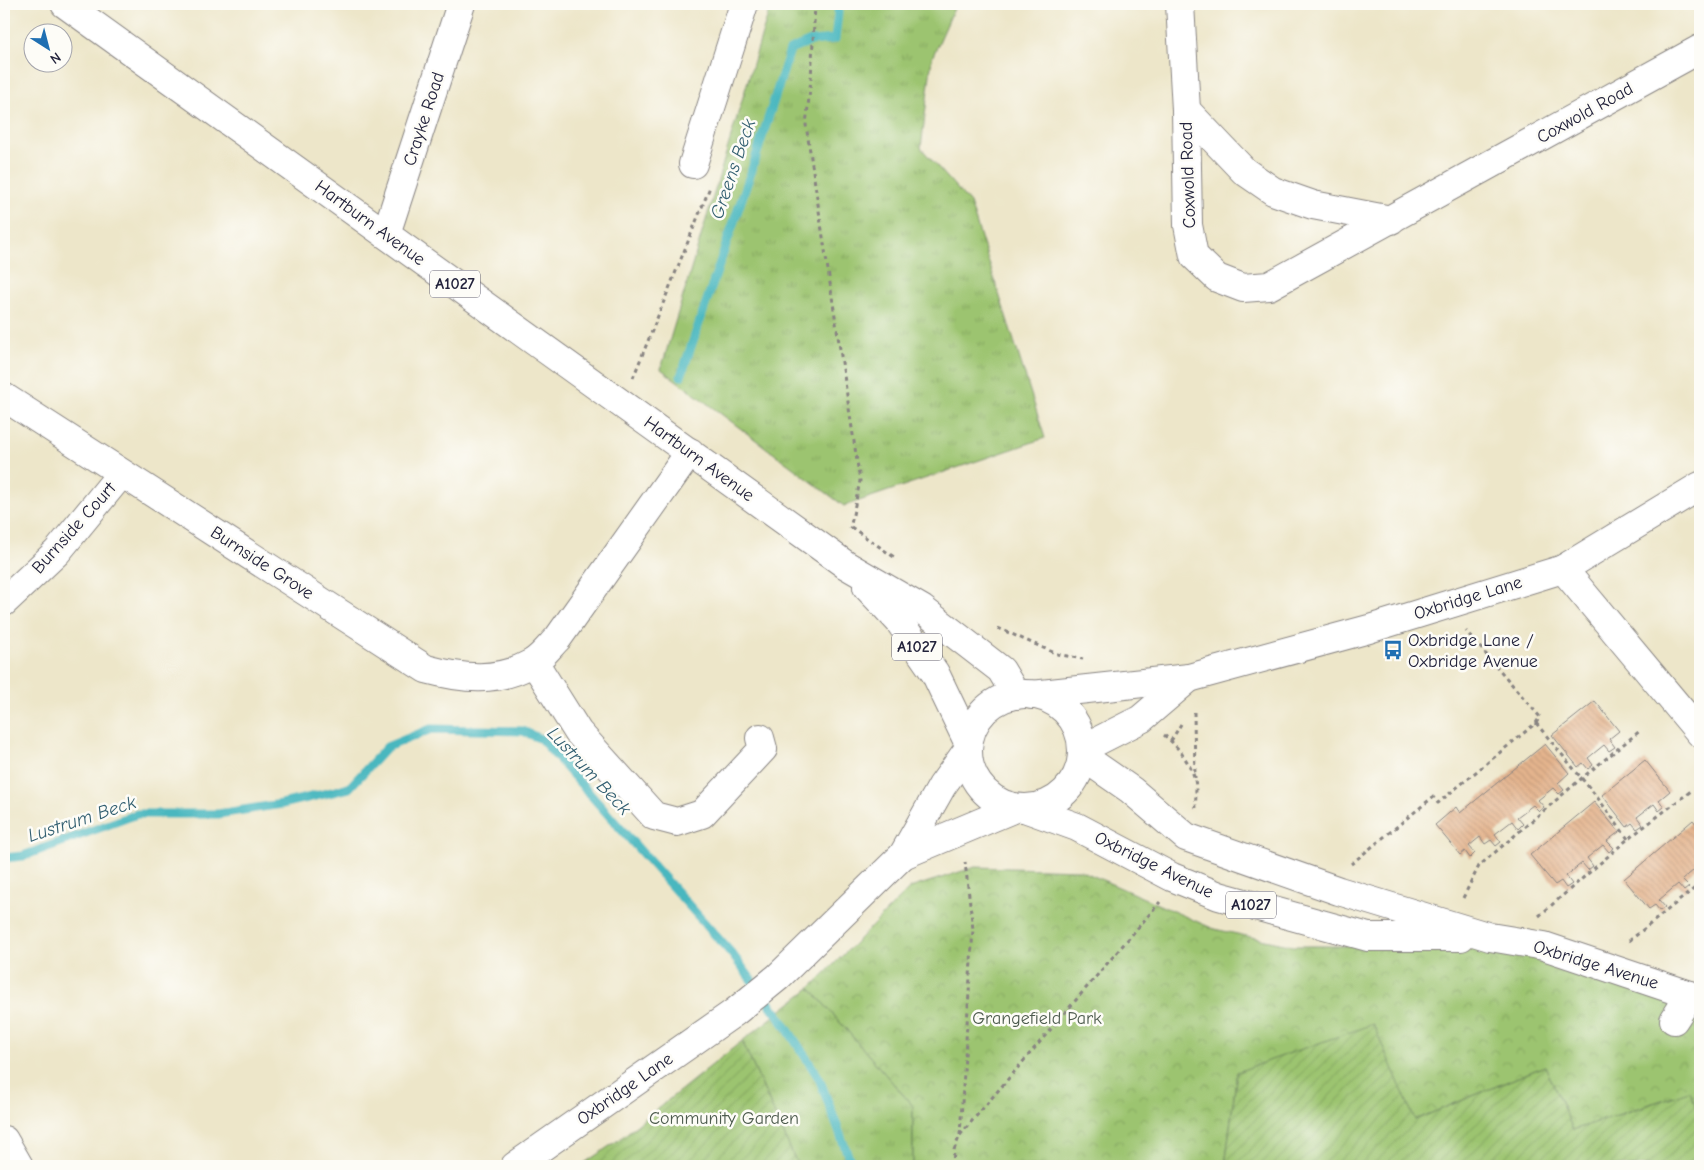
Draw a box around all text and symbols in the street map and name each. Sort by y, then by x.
north arrow [22,22,72,72]
text: N [47,49,64,68]
street label: Crayke Road [399,69,449,169]
street label: Coxwold Road [1533,78,1637,148]
water label: Greens Beck [706,115,761,222]
street label: Coxwold Road [1176,121,1200,229]
street label: Hartburn Avenue [311,176,429,270]
road number: A1027 [430,270,480,298]
street label: Hartburn Avenue [640,412,758,506]
street label: Burnside Court [27,477,121,578]
street label: Burnside Grove [206,522,318,604]
street label: Oxbridge Lane [1411,572,1525,624]
place label: Oxbridge Lane / Oxbridge Avenue [1408,630,1538,672]
road number: A1027 [892,634,942,660]
bus stop icon: Oxbridge Lane / Oxbridge Avenue [1382,639,1404,661]
water label: Lustrum Beck [543,722,636,820]
water label: Lustrum Beck [25,791,140,847]
street label: Oxbridge Avenue [1091,827,1217,903]
road number: A1027 [1226,892,1276,918]
street label: Oxbridge Avenue [1531,936,1661,994]
park label: Grangefield Park [972,1008,1102,1029]
street label: Oxbridge Lane [573,1048,677,1130]
park label: Community Garden [649,1108,799,1129]

